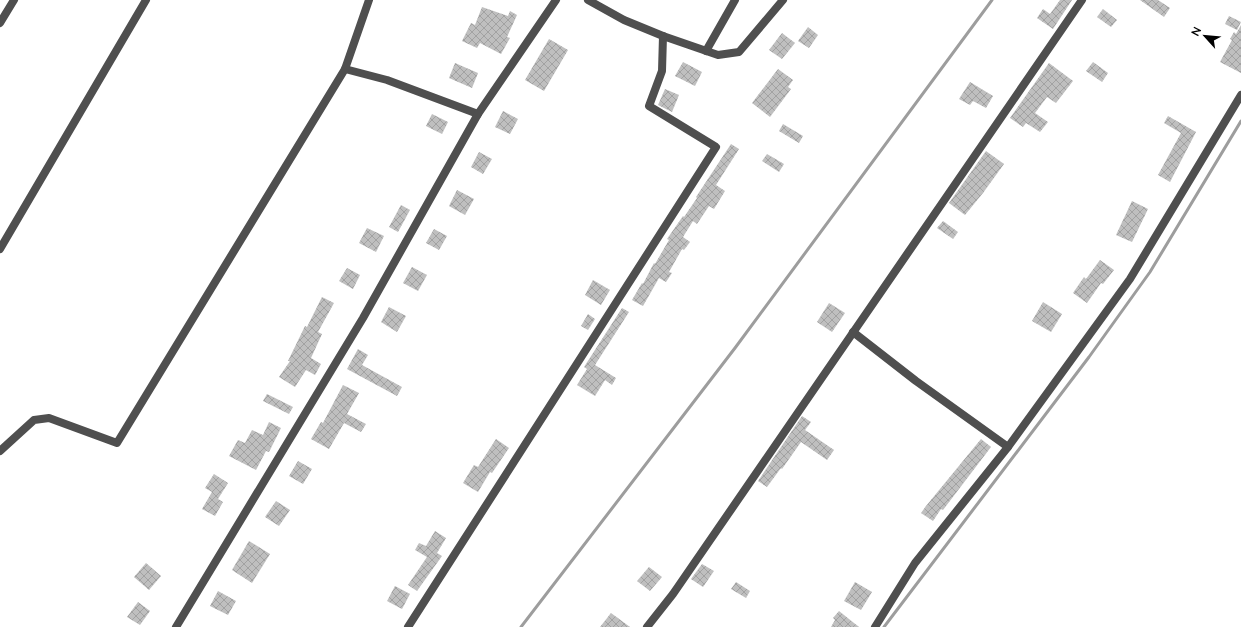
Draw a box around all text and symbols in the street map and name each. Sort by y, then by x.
north arrow [1185,16,1225,56]
text: N [1188,25,1203,38]

